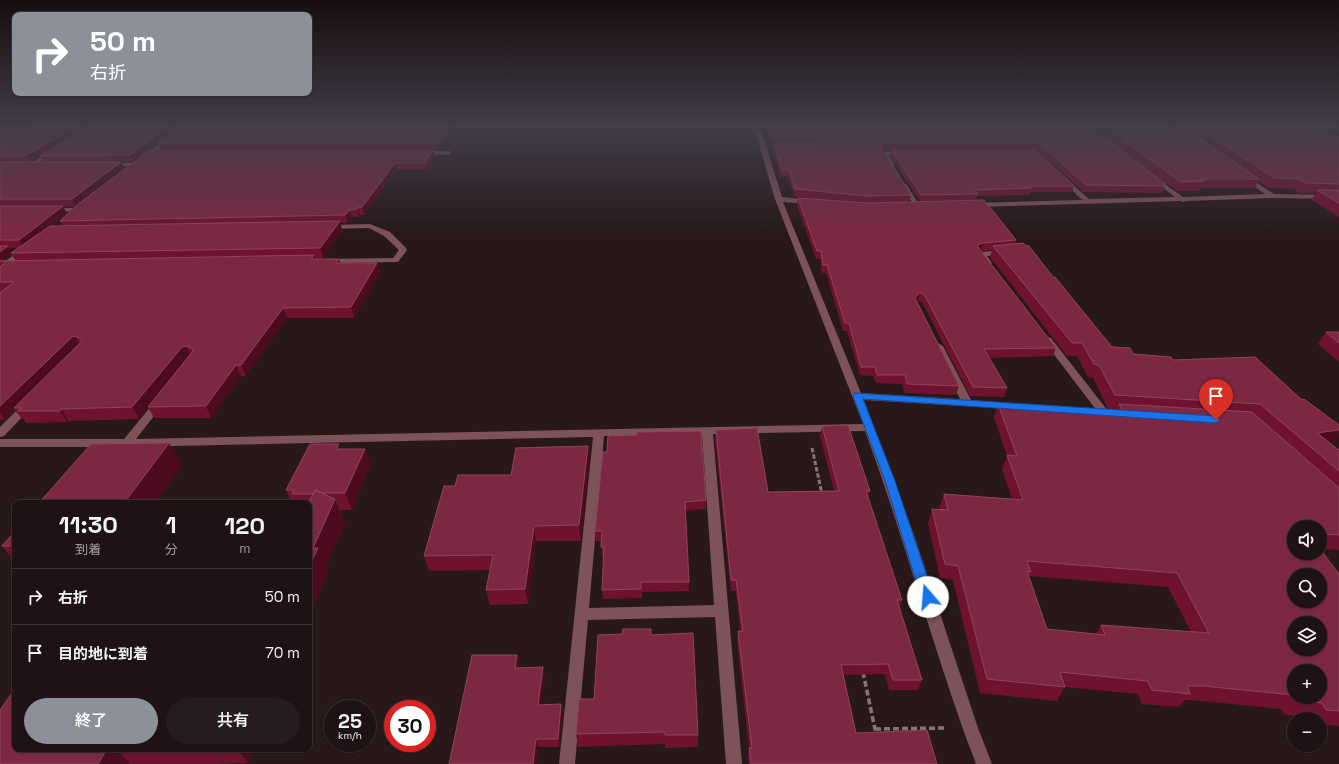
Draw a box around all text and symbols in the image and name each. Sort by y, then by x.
text: 50 m [90,23,156,59]
icon: right [24,28,76,80]
text: 右折 [90,61,126,84]
pin [1199,379,1233,420]
icon: arrive [1205,385,1227,407]
text: 11:30 [59,509,118,540]
text: 1 [166,509,177,540]
text: 120 [225,510,265,541]
map controls [1287,520,1327,752]
button: sound [1287,520,1327,560]
text: m [239,540,250,557]
text: 到着 [75,541,101,558]
text: 分 [165,541,178,558]
button: search [1287,568,1327,608]
position arrow [907,576,949,618]
icon: right [24,586,46,608]
text: 50 m [265,587,300,606]
text: 右折 [58,588,88,607]
button: layers [1287,616,1327,656]
icon: arrive [24,642,46,664]
text: 70 m [265,643,300,662]
text: 目的地に到着 [58,644,148,663]
button: + [1287,664,1327,704]
button: 終了 [24,698,158,744]
button: 共有 [166,698,300,744]
speed limit sign: 30 [384,700,436,752]
text: 25 [338,708,362,734]
button: − [1287,712,1327,752]
text: km/h [338,729,362,742]

